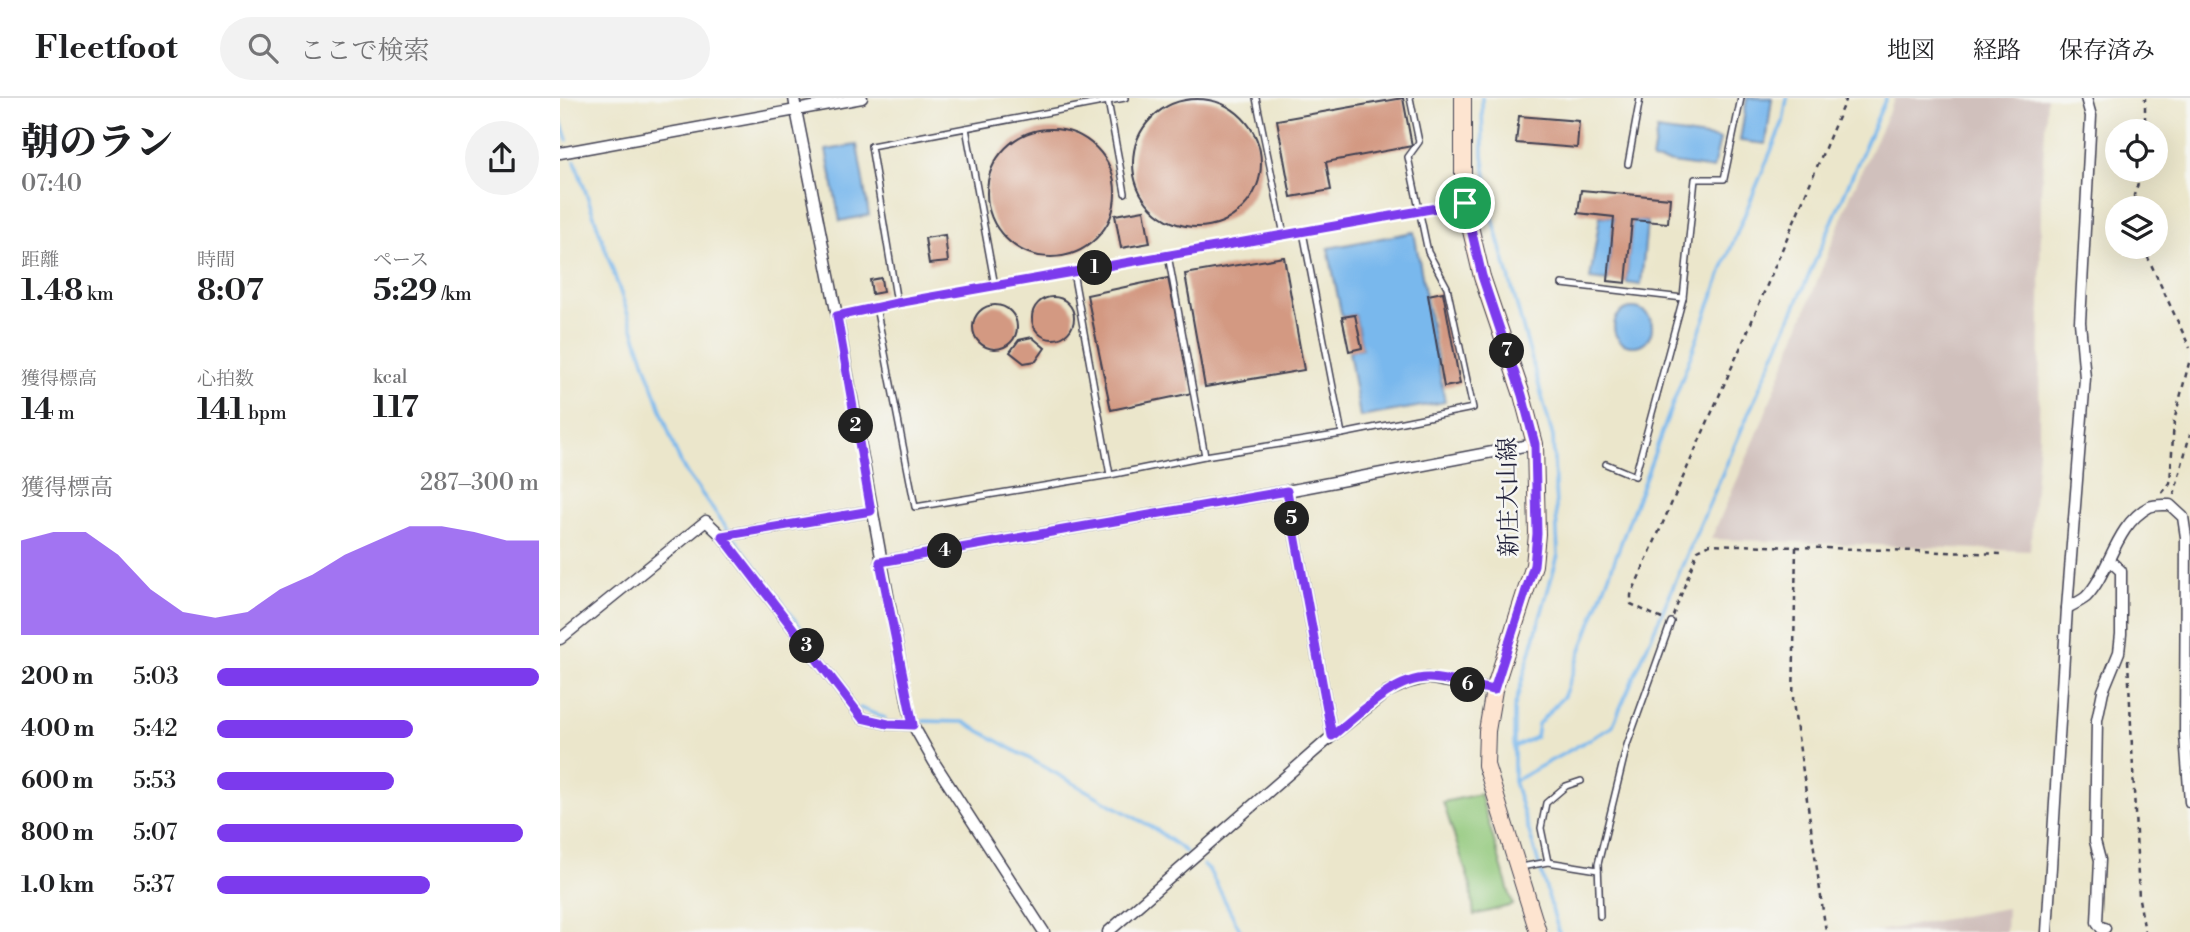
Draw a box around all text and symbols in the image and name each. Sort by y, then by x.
search box [220,17,710,80]
text: Fleetfoot [35,28,178,69]
icon: search [244,29,282,67]
text: ここで検索 [300,35,430,67]
text: 地図 [1887,36,1935,66]
text: 経路 [1973,36,2021,66]
text: 保存済み [2059,36,2155,66]
map controls [2105,119,2168,259]
button: locate [2105,119,2168,182]
text: 朝のラン [21,120,173,167]
button: share [465,121,539,195]
text: 07:40 [21,170,82,198]
pin [1435,173,1495,233]
icon: arrive [1446,184,1484,222]
button: layers [2105,196,2168,259]
text: 距離 [21,248,59,272]
text: 時間 [197,248,235,272]
text: ペース [373,248,429,272]
pin: 1 [1078,250,1112,286]
text: 1 [1090,255,1099,279]
text: 1.48 [21,272,83,310]
text: 8:07 [197,272,264,310]
text: 5:29 [373,272,437,310]
text: km [83,282,114,306]
text: /km [437,282,472,306]
pin: 7 [1490,334,1524,368]
text: 7 [1501,338,1512,362]
text: kcal [373,365,407,389]
text: 獲得標高 [21,367,97,391]
text: 心拍数 [197,367,254,391]
text: 117 [373,389,419,427]
text: 14 [21,391,54,429]
text: 141 [197,391,244,429]
text: m [54,401,75,425]
text: bpm [244,401,287,425]
pin: 2 [838,408,874,444]
text: 2 [850,413,861,437]
street label: 新庄大山線 [1493,437,1525,557]
text: 287–300 m [420,469,539,497]
text: 獲得標高 [21,474,113,502]
pin: 5 [1274,502,1310,536]
text: 5 [1286,506,1297,530]
pin: 4 [928,533,962,568]
text: 4 [938,538,951,562]
pin: 3 [790,628,824,664]
text: 3 [801,633,812,657]
text: 200 m [21,663,93,691]
text: 5:03 [133,663,179,691]
pin: 6 [1450,668,1486,702]
text: 6 [1462,672,1473,696]
text: 400 m [21,715,94,743]
text: 5:42 [133,715,178,743]
text: 600 m [21,767,94,795]
text: 5:53 [133,767,176,795]
text: 800 m [21,819,94,847]
text: 5:07 [133,819,177,847]
text: 1.0 km [21,871,94,899]
text: 5:37 [133,871,175,899]

